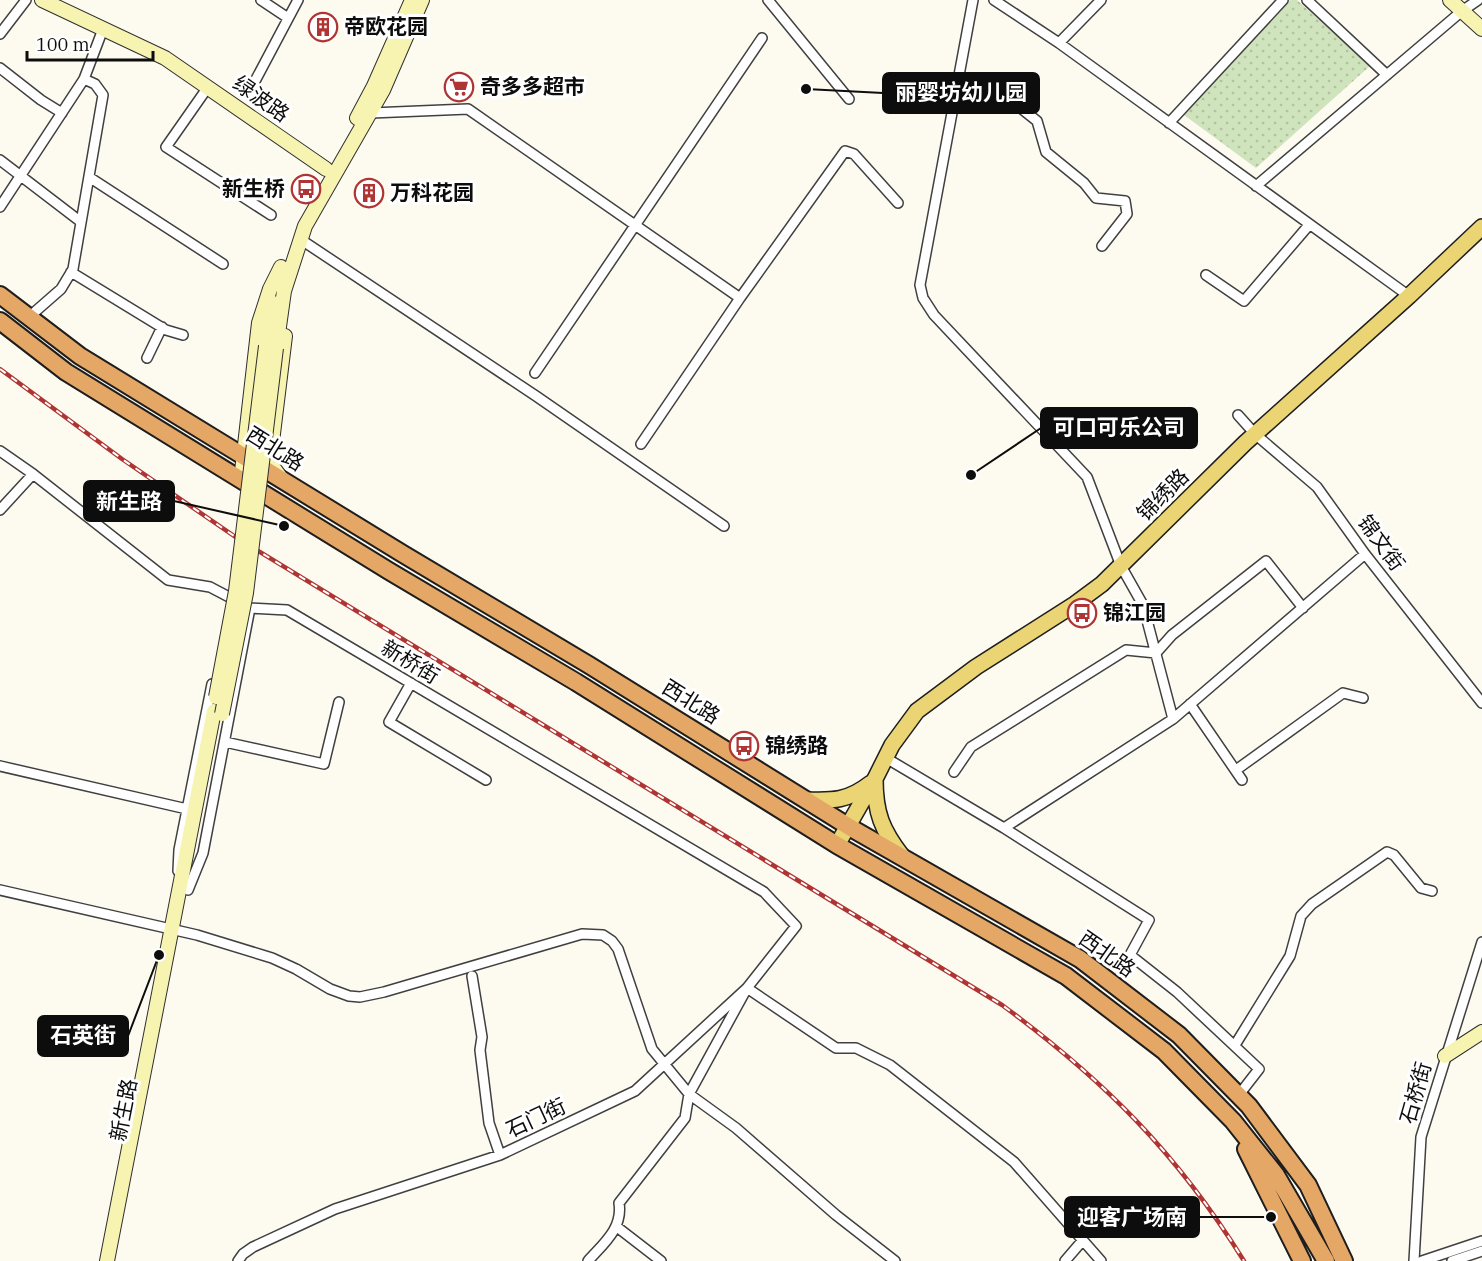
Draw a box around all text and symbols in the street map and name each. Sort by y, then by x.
building icon: 帝欧花园 [307,11,339,43]
place label: 帝欧花园 [344,12,428,40]
scale bar [27,24,153,62]
text: 100 m [36,33,90,56]
street label: 绿波路 [228,69,295,128]
supermarket icon: 奇多多超市 [443,71,475,103]
place label: 奇多多超市 [480,72,585,100]
callout: 丽婴坊幼儿园 [883,73,1039,113]
text: 丽婴坊幼儿园 [895,77,1027,106]
bus stop icon: 新生桥 [290,173,322,205]
place label: 新生桥 [222,174,285,202]
building icon: 万科花园 [353,177,385,209]
place label: 万科花园 [390,178,474,206]
callout: 可口可乐公司 [1041,408,1197,448]
text: 可口可乐公司 [1053,412,1185,441]
street label: 西北路 [241,420,310,477]
street label: 锦绣路 [1130,462,1194,526]
callout: 新生路 [84,481,174,521]
text: 新生路 [96,486,162,515]
street label: 锦文街 [1352,509,1412,576]
bus stop icon: 锦江园 [1066,597,1098,629]
place label: 锦江园 [1103,598,1166,626]
street label: 新桥街 [376,633,445,689]
street label: 西北路 [657,673,726,730]
bus stop icon: 锦绣路 [728,730,760,762]
place label: 锦绣路 [765,731,828,759]
street label: 西北路 [1074,924,1141,983]
callout: 石英街 [38,1016,128,1056]
text: 石英街 [50,1020,116,1049]
street label: 石桥街 [1393,1059,1437,1127]
street label: 新生路 [103,1076,143,1143]
street label: 石门街 [501,1091,570,1143]
callout: 迎客广场南 [1065,1197,1199,1237]
text: 迎客广场南 [1077,1202,1187,1231]

